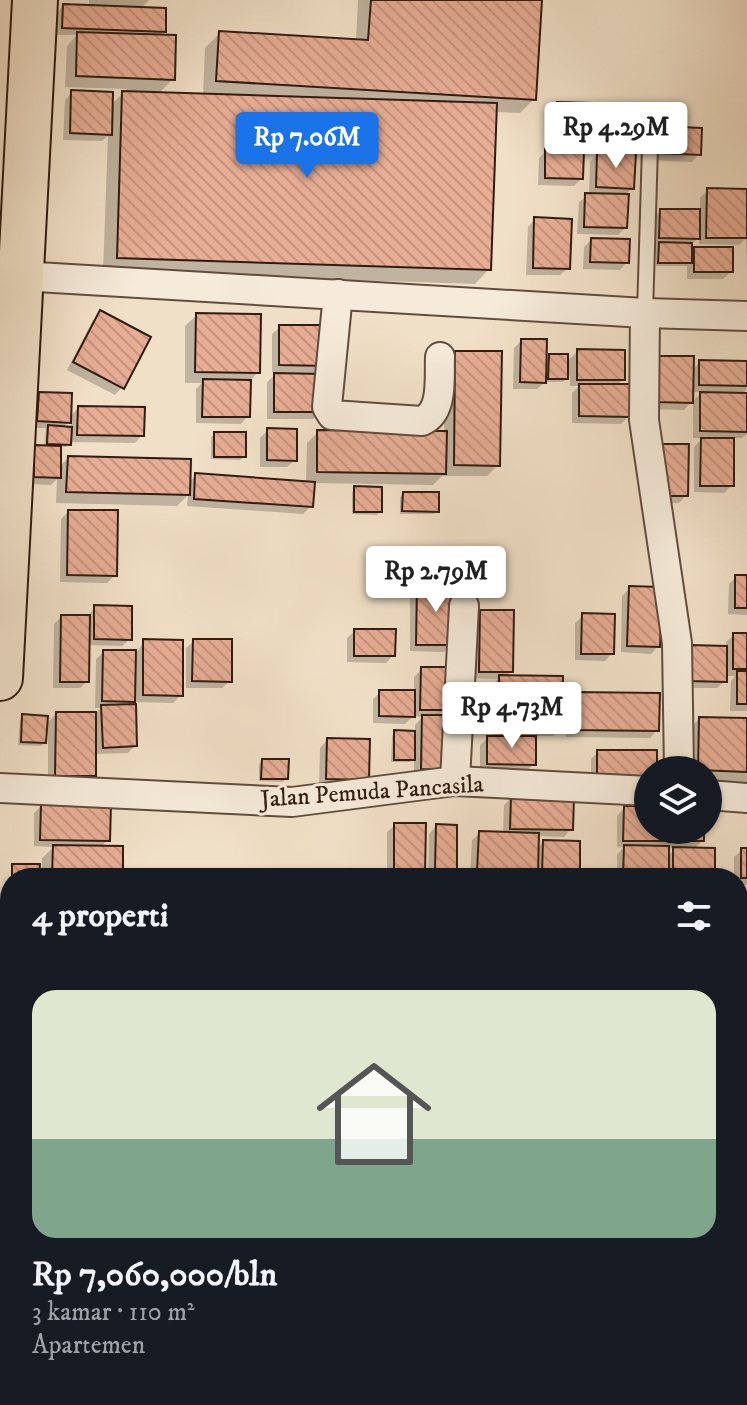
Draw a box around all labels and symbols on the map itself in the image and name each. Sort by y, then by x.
pin: Rp 4.29M [533,102,699,170]
pin: Rp 7.06M [224,112,390,180]
pin: Rp 2.79M [353,546,519,614]
pin: Rp 4.73M [429,682,595,750]
street label: Jalan Pemuda Pancasila [258,769,485,815]

